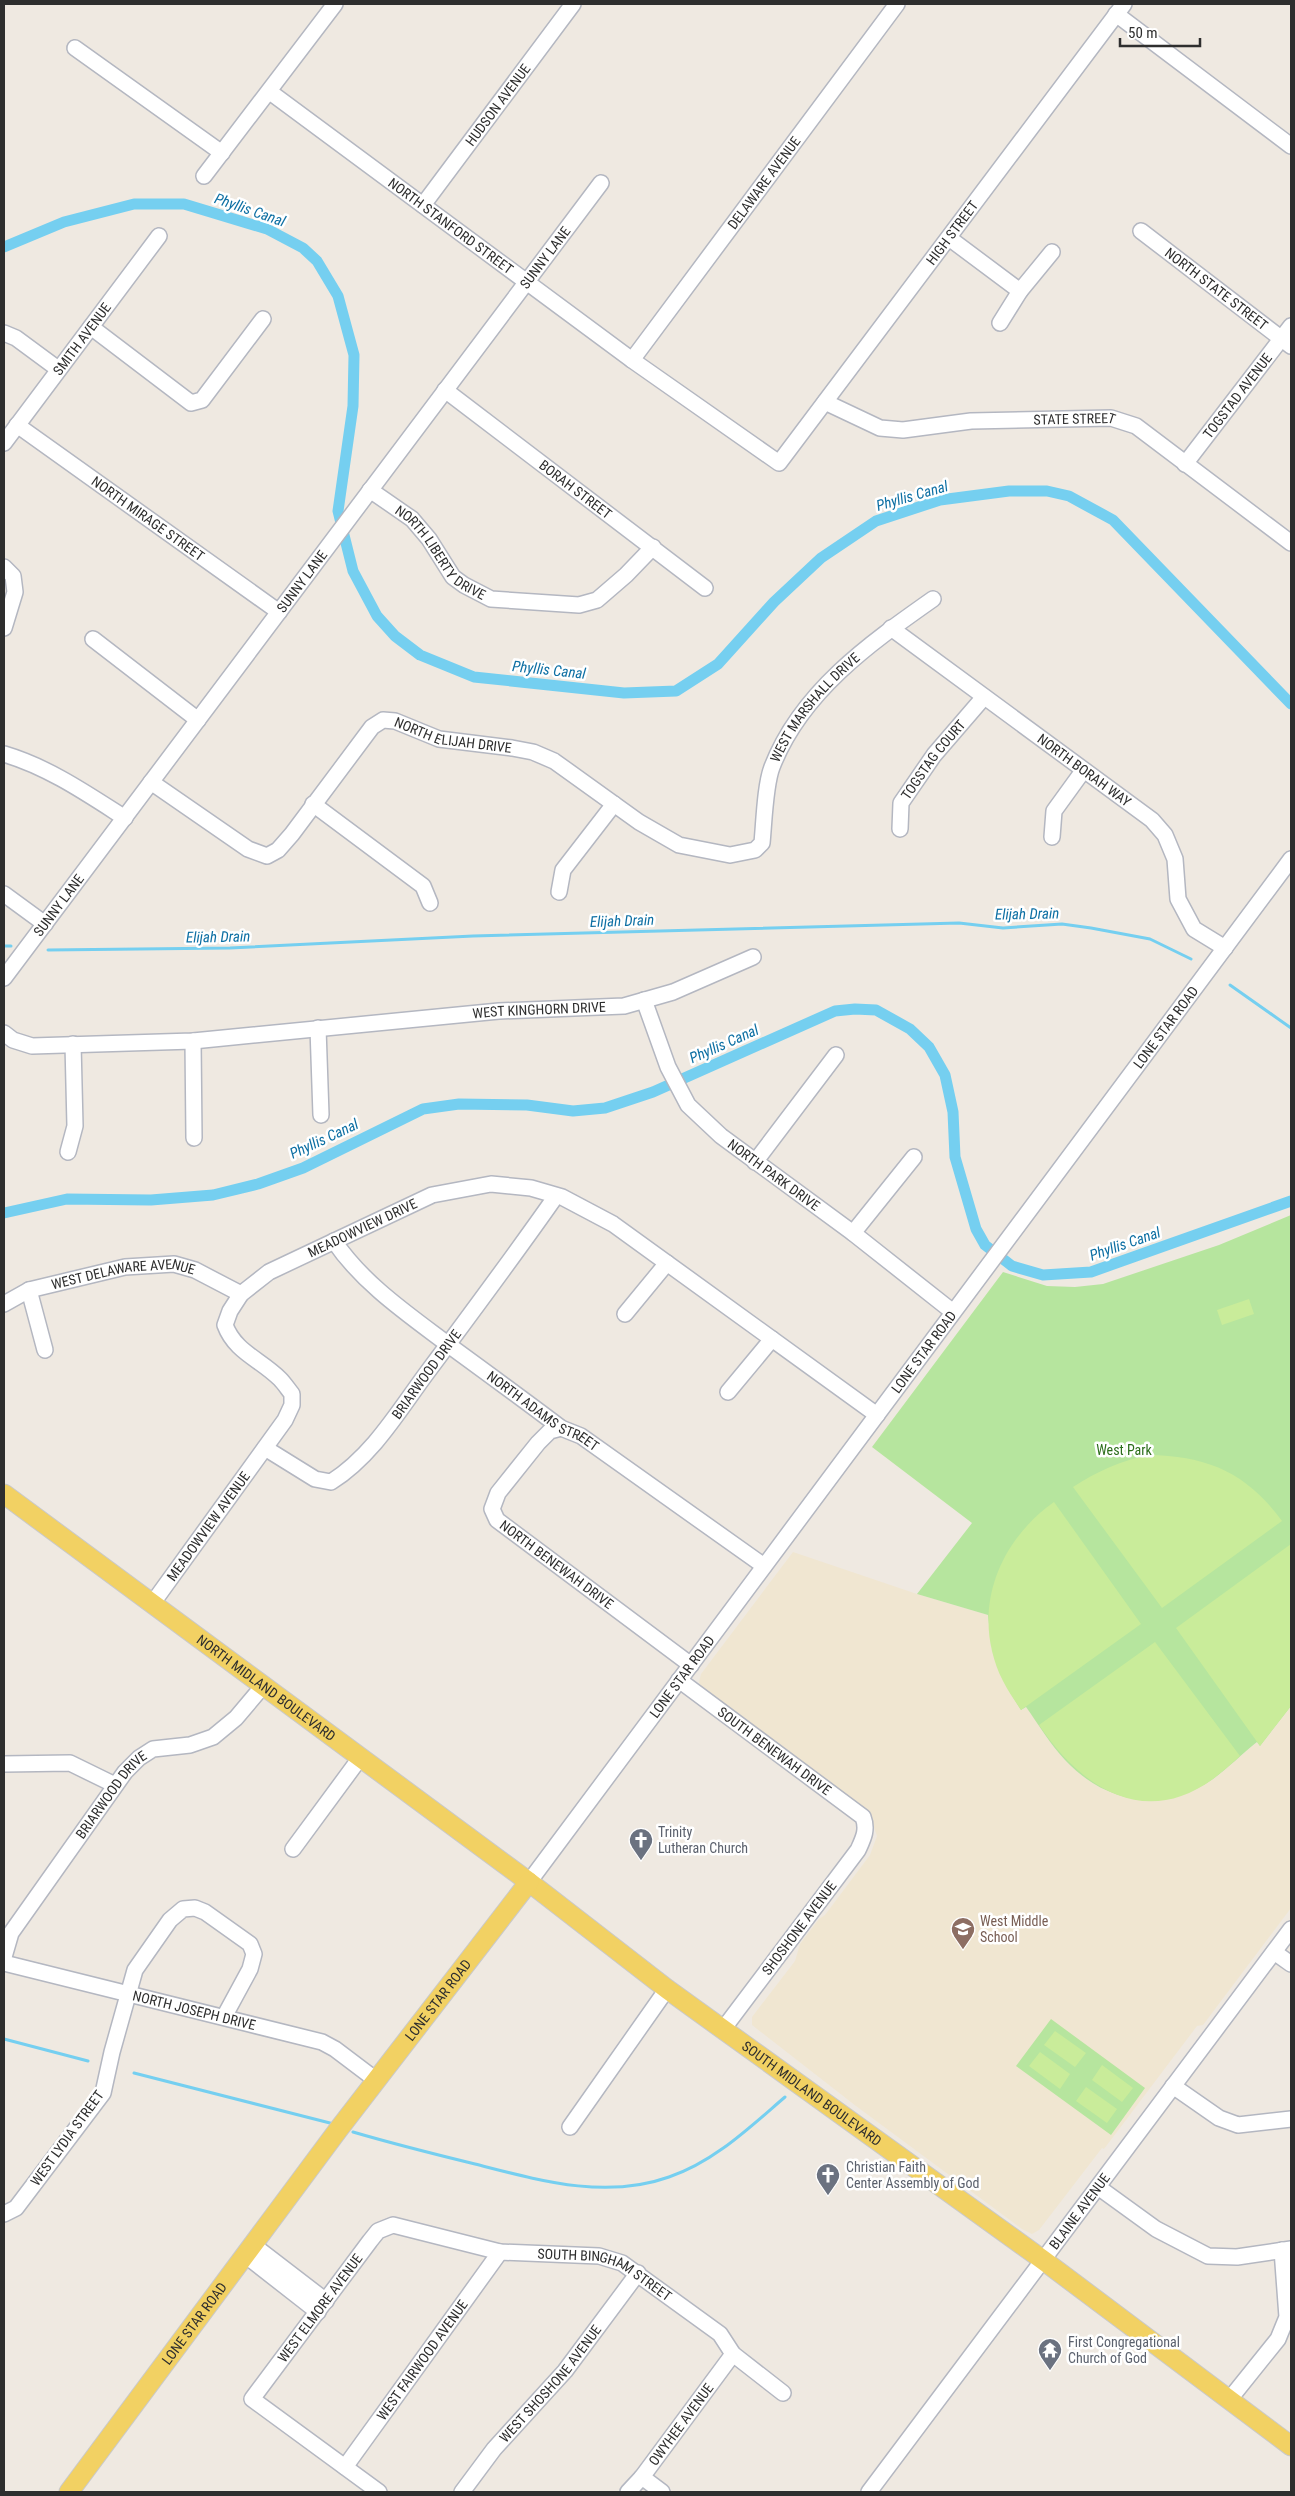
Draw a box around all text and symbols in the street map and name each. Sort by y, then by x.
scale bar [1120,15,1200,47]
text: 50 m [1128,24,1158,42]
street label: HUDSON AVENUE [462,61,533,149]
street label: DELAWARE AVENUE [724,133,804,232]
street label: NORTH STANFORD STREET [385,174,516,277]
water label: Phyllis Canal [212,189,288,231]
street label: HIGH STREET [923,198,981,268]
street label: SUNNY LANE [517,223,573,292]
street label: NORTH STATE STREET [1162,244,1271,333]
street label: SMITH AVENUE [50,300,114,378]
street label: TOGSTAD AVENUE [1200,350,1275,442]
street label: STATE STREET [1033,410,1118,428]
street label: BORAH STREET [536,457,615,522]
street label: NORTH MIRAGE STREET [89,473,207,564]
water label: Phyllis Canal [874,477,951,515]
street label: NORTH LIBERTY DRIVE [392,502,489,603]
street label: SUNNY LANE [273,547,330,616]
street label: WEST MARSHALL DRIVE [767,649,863,765]
water label: Phyllis Canal [511,657,587,683]
street label: NORTH ELIJAH DRIVE [392,714,513,756]
street label: TOGSTAG COURT [898,717,969,803]
street label: NORTH BORAH WAY [1035,731,1135,810]
street label: SUNNY LANE [30,871,87,939]
water label: Elijah Drain [995,904,1059,924]
water label: Elijah Drain [590,911,654,931]
water label: Elijah Drain [186,927,250,947]
street label: LONE STAR ROAD [1130,983,1201,1071]
street label: WEST KINGHORN DRIVE [472,999,606,1022]
water label: Phyllis Canal [687,1021,762,1067]
water label: Phyllis Canal [287,1115,362,1163]
street label: NORTH PARK DRIVE [725,1136,823,1214]
street label: MEADOWVIEW DRIVE [305,1195,420,1260]
water label: Phyllis Canal [1087,1223,1163,1265]
street label: WEST DELAWARE AVENUE [50,1256,197,1292]
street label: LONE STAR ROAD [888,1308,960,1396]
street label: BRIARWOOD DRIVE [389,1326,464,1422]
street label: NORTH ADAMS STREET [484,1368,602,1454]
park label: West Park [1096,1442,1153,1458]
street label: MEADOWVIEW AVENUE [163,1468,253,1584]
street label: NORTH BENEWAH DRIVE [497,1517,617,1612]
street label: NORTH MIDLAND BOULEVARD [194,1631,339,1744]
street label: LONE STAR ROAD [646,1633,718,1721]
street label: SOUTH BENEWAH DRIVE [715,1704,834,1798]
street label: BRIARWOOD DRIVE [72,1747,149,1842]
place label: Trinity Lutheran Church [658,1824,748,1856]
church icon: Trinity Lutheran Church [628,1827,654,1861]
street label: SHOSHONE AVENUE [759,1878,840,1978]
place label: West Middle School [980,1913,1049,1945]
school or university icon: West Middle School [950,1916,976,1950]
street label: LONE STAR ROAD [402,1956,474,2044]
street label: NORTH JOSEPH DRIVE [131,1987,257,2033]
street label: SOUTH MIDLAND BOULEVARD [739,2038,885,2149]
street label: WEST LYDIA STREET [27,2087,107,2189]
place label: Christian Faith Center Assembly of God [846,2159,980,2191]
church icon: Christian Faith Center Assembly of God [815,2162,841,2196]
street label: BLAINE AVENUE [1046,2170,1113,2252]
street label: SOUTH BINGHAM STREET [537,2246,675,2304]
street label: WEST ELMORE AVENUE [274,2251,366,2365]
street label: LONE STAR ROAD [159,2279,230,2368]
street label: WEST FAIRWOOD AVENUE [374,2297,471,2423]
street label: WEST SHOSHONE AVENUE [496,2322,604,2445]
place label: First Congregational Church of God [1068,2334,1180,2366]
temple icon: First Congregational Church of God [1037,2337,1063,2371]
street label: OWYHEE AVENUE [645,2380,717,2469]

